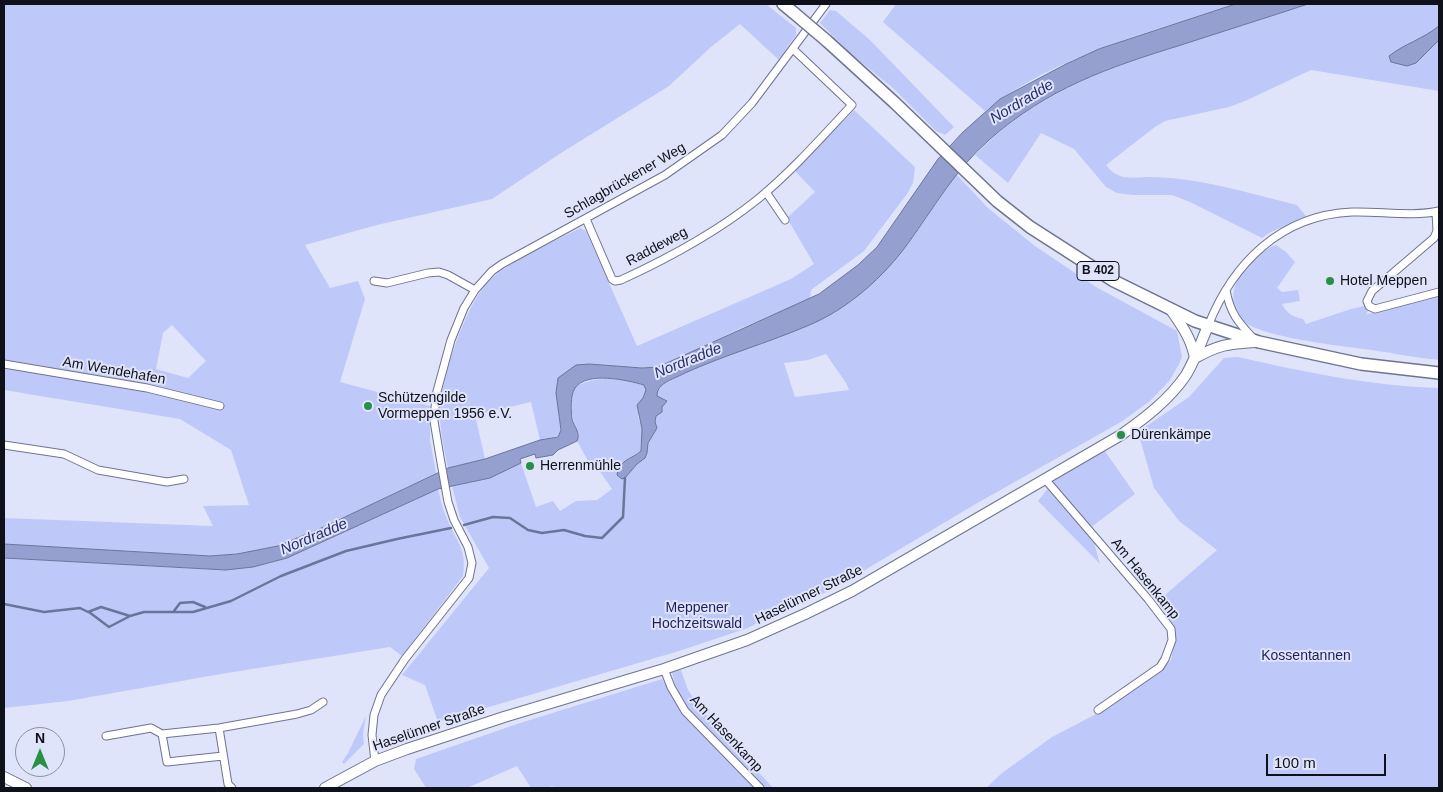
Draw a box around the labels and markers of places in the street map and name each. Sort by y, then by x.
place label: Hotel Meppen [1340,273,1427,289]
marker: Hotel Meppen [1324,275,1336,287]
place label: Schützengilde Vormeppen 1956 e.V. [378,390,512,422]
marker: Schützengilde Vormeppen 1956 e.V. [362,400,374,412]
place label: Dürenkämpe [1131,427,1211,443]
marker: Dürenkämpe [1115,429,1127,441]
place label: Herrenmühle [540,458,621,474]
marker: Herrenmühle [524,460,536,472]

